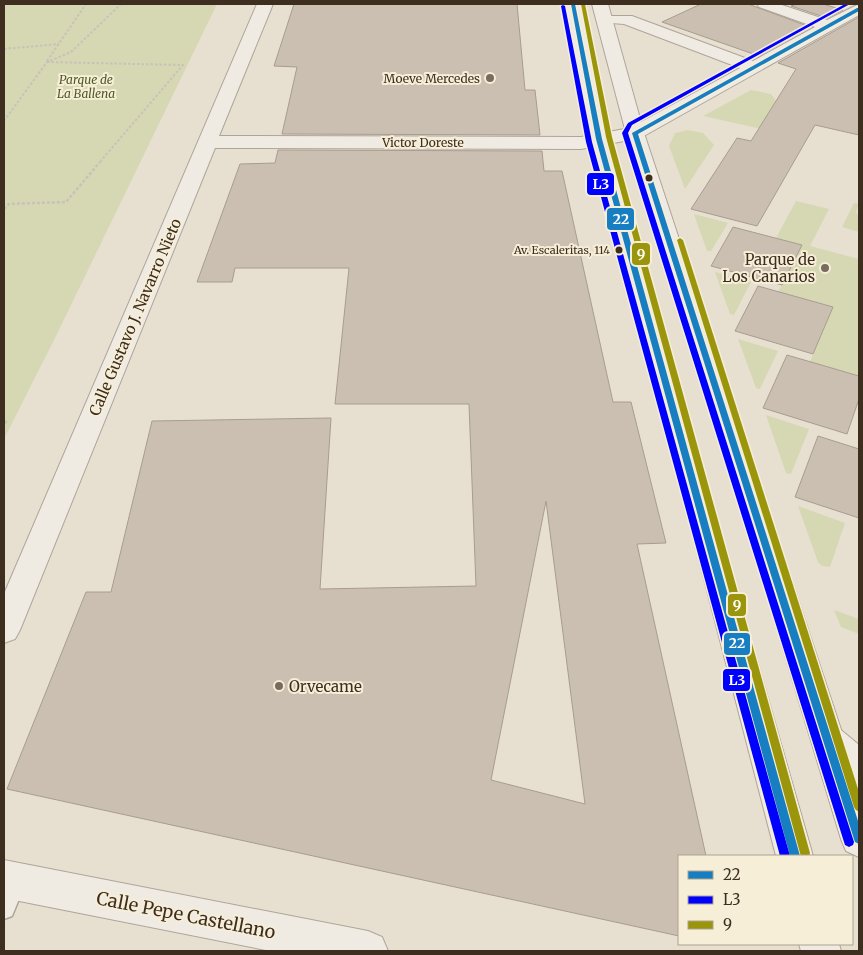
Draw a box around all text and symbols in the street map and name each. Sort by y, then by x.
place label: Moeve Mercedes [384,71,480,86]
park label: Parque de La Ballena [57,72,115,101]
marker: Moeve Mercedes [484,72,496,84]
street label: Victor Doreste [381,135,464,150]
line badge: L3 [586,172,615,196]
unlabelled marker [644,173,654,183]
text: L3 [593,175,609,193]
line badge: 22 [606,207,635,231]
text: 22 [613,210,629,228]
street label: Calle Gustavo J. Navarro Nieto [85,215,185,419]
line badge: 9 [631,242,651,266]
place label: Av. Escaleritas, 114 [513,243,610,257]
marker: Av. Escaleritas, 114 [614,245,624,255]
text: 9 [637,245,645,263]
place label: Parque de Los Canarios [722,250,815,286]
marker: Parque de Los Canarios [819,262,831,274]
line badge: 9 [727,593,747,617]
text: 9 [733,596,741,614]
line badge: 22 [723,632,751,656]
text: 22 [729,634,745,652]
line badge: L3 [722,668,751,692]
text: L3 [729,671,745,689]
place label: Orvecame [289,677,362,696]
marker: Orvecame [273,680,285,692]
legend [678,855,853,945]
text: 22 [723,865,741,884]
street label: Calle Pepe Castellano [94,886,278,944]
text: L3 [723,890,741,909]
text: 9 [723,915,732,934]

